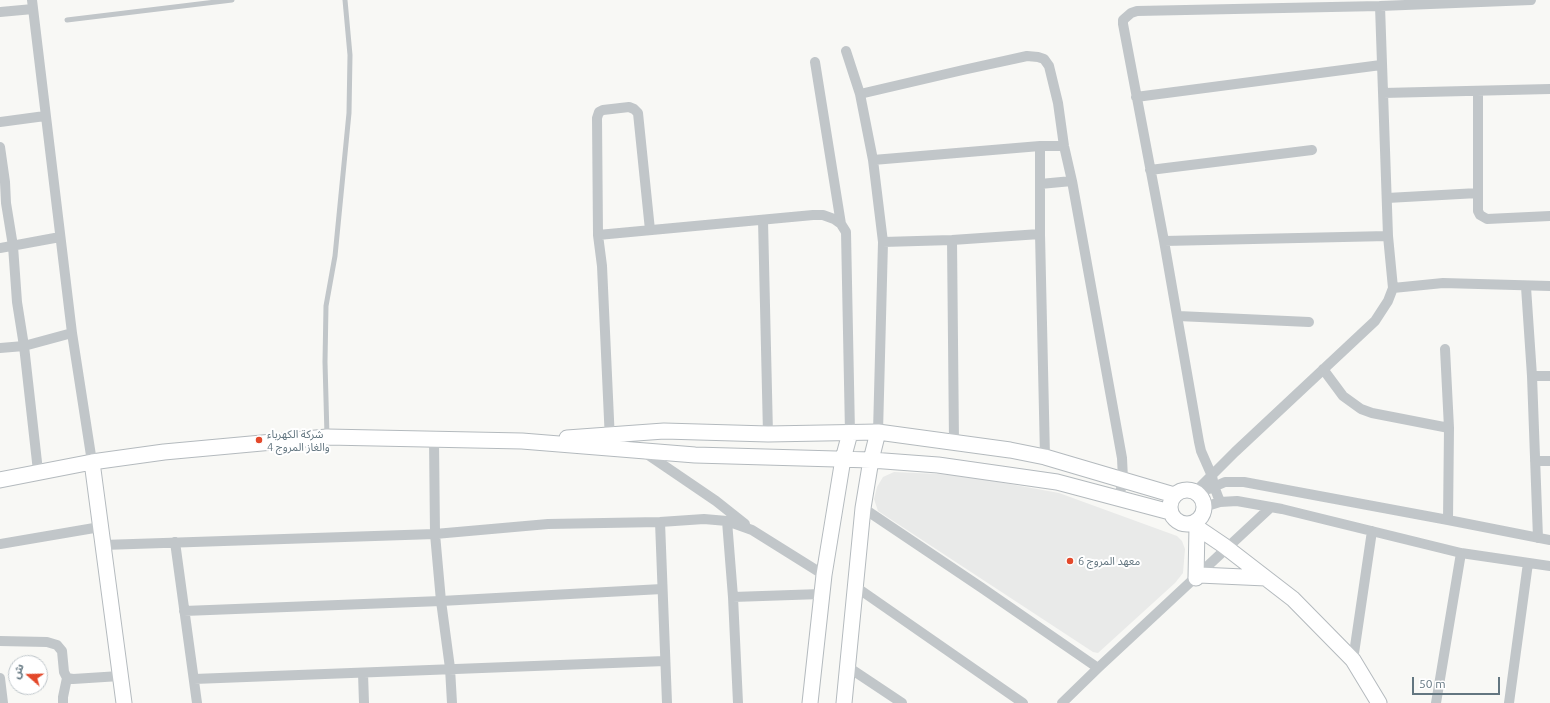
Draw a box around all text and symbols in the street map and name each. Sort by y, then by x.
place label: شركة الكهرباء والغاز المروج 4 [267,427,330,453]
marker: شركة الكهرباء والغاز المروج 4 [254,435,264,445]
place label: معهد المروج 6 [1078,554,1140,568]
marker: معهد المروج 6 [1065,556,1075,566]
north arrow [8,655,48,695]
text: ش [9,662,26,680]
scale bar [1414,669,1502,695]
text: 50 m [1419,677,1446,690]

